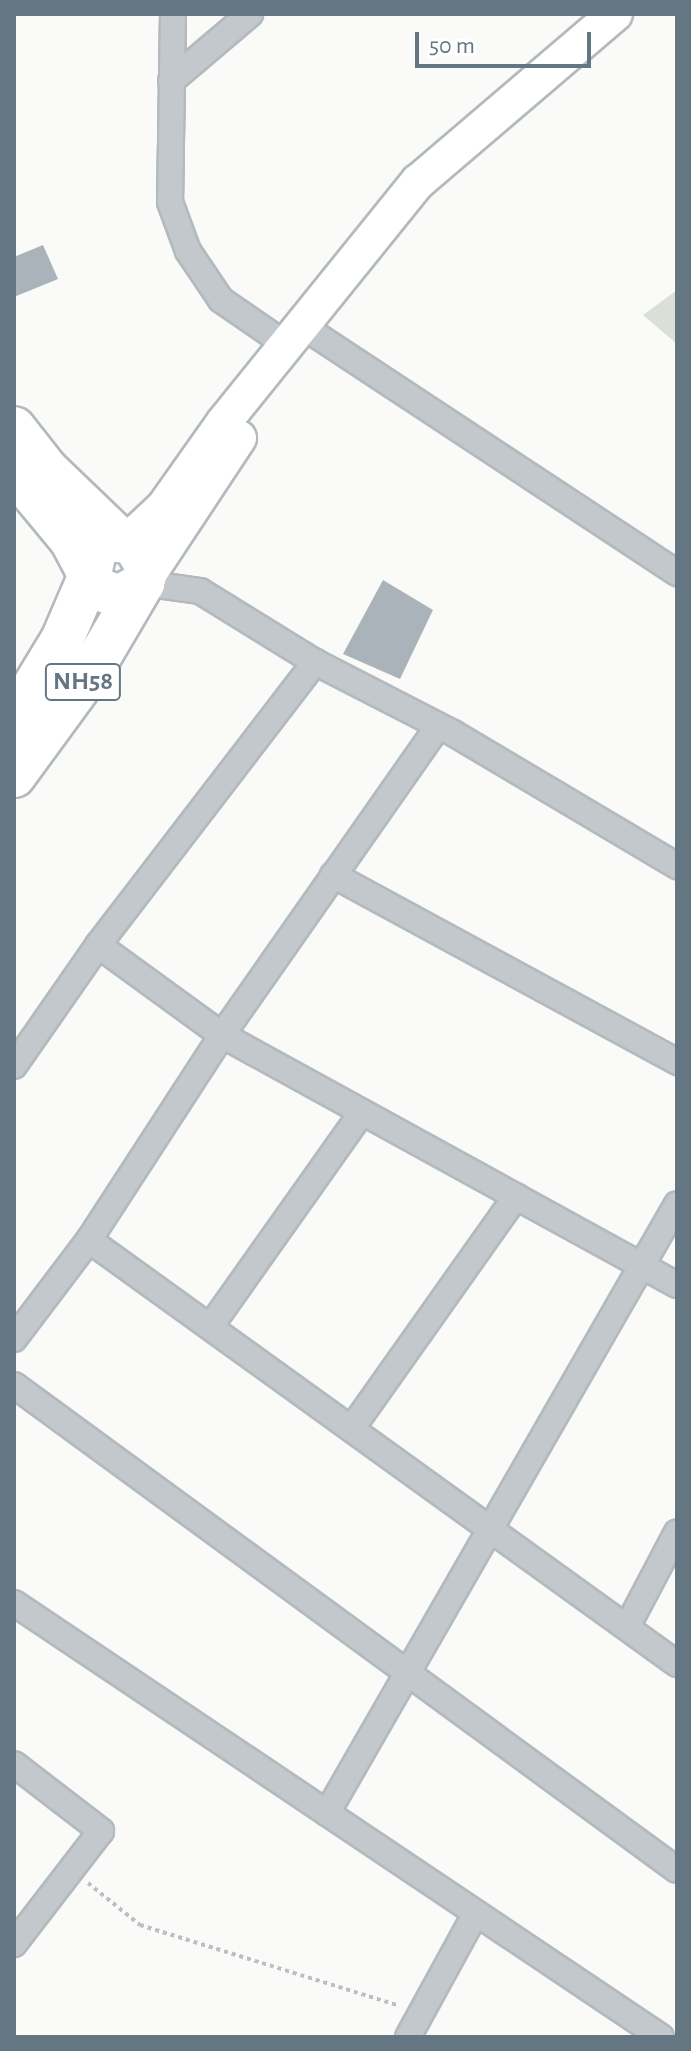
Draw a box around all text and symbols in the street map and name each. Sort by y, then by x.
scale bar [419,16,595,66]
text: 50 m [429,34,475,58]
road number: NH58 [43,660,123,704]

